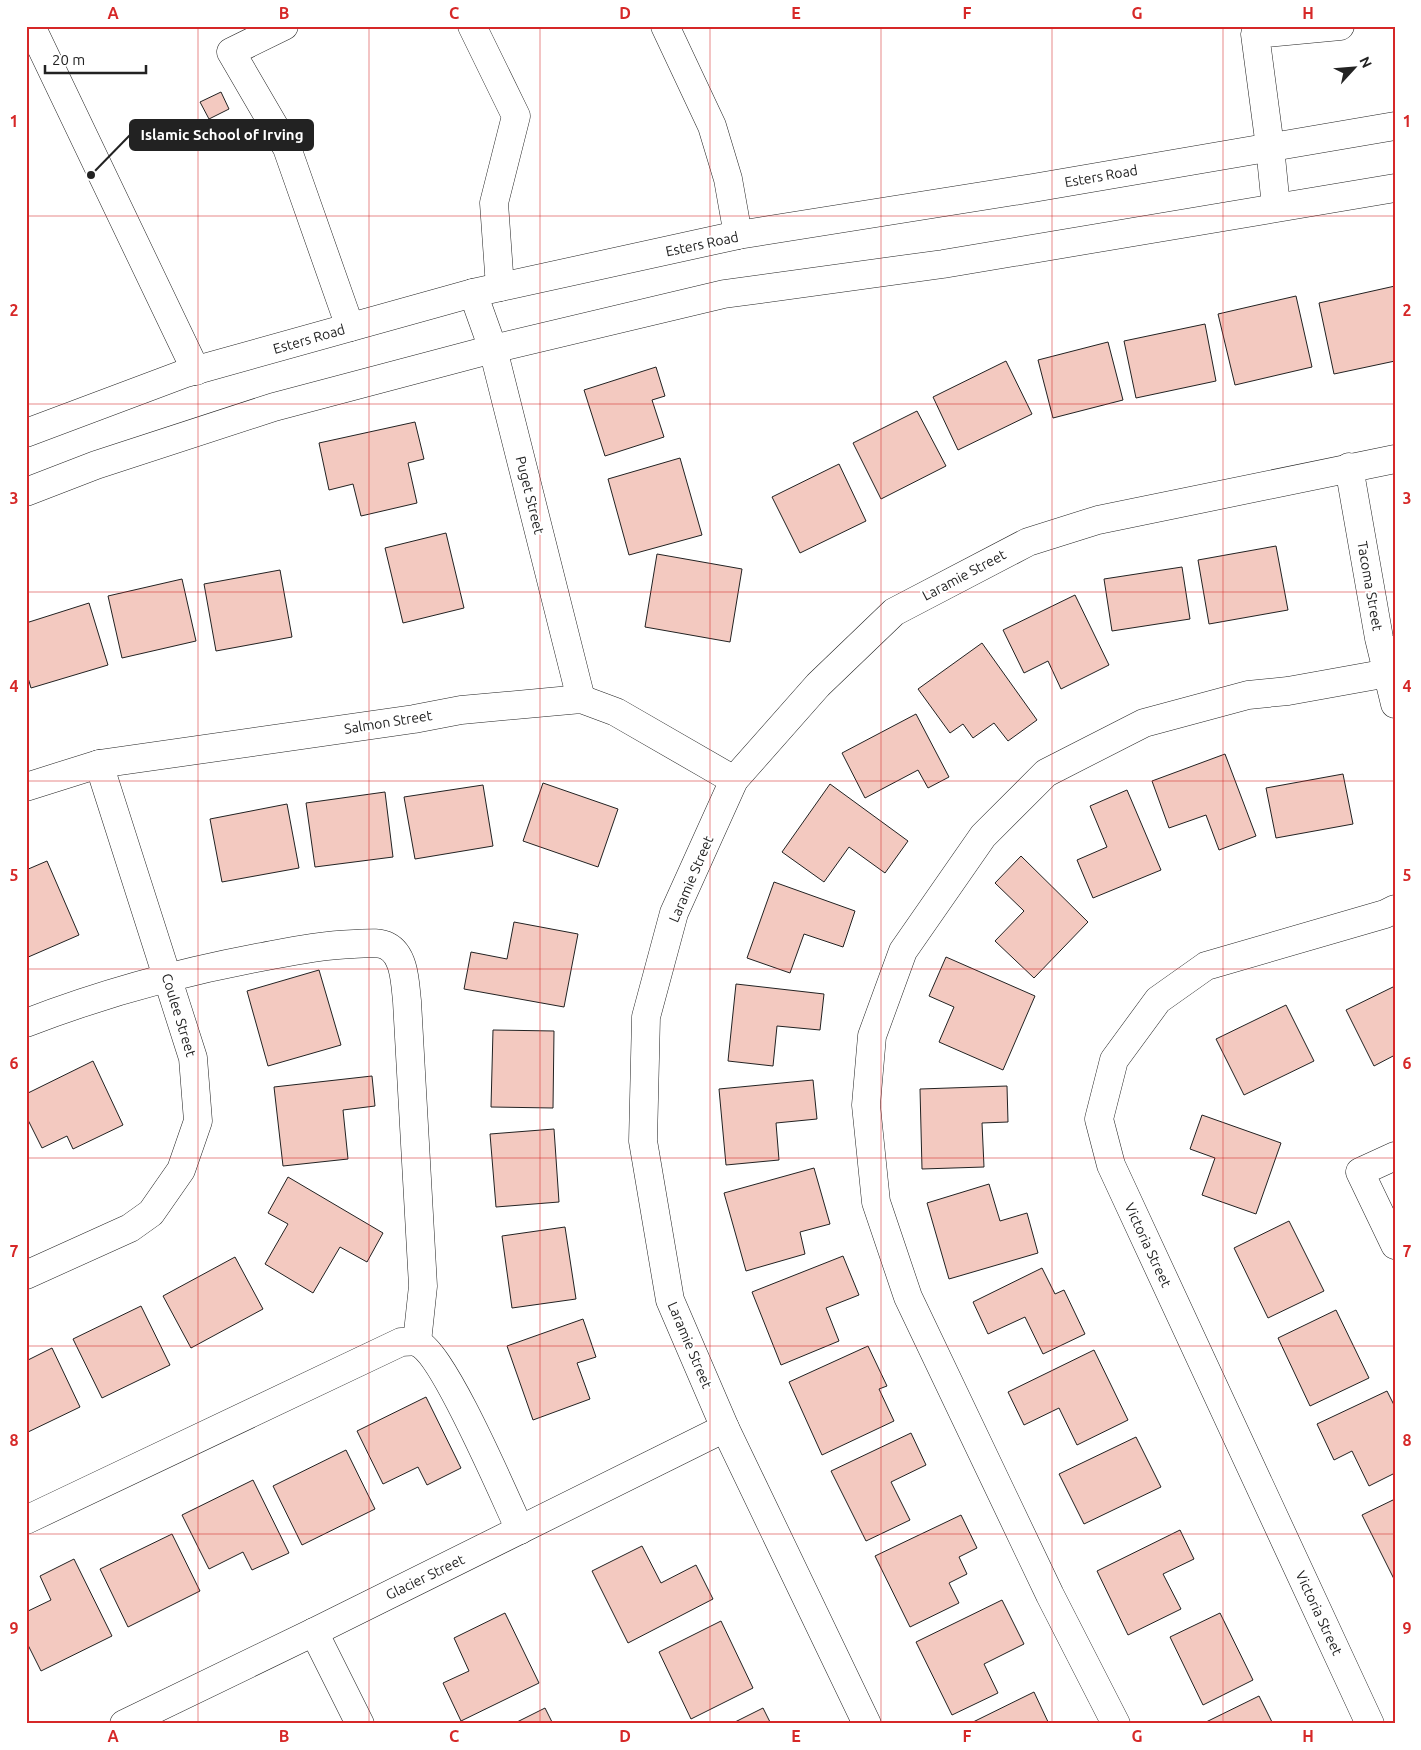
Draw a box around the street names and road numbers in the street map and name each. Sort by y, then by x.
street label: Esters Road [1063,162,1139,190]
street label: Esters Road [664,228,740,260]
street label: Esters Road [271,321,347,357]
street label: Puget Street [513,454,548,536]
street label: Tacoma Street [1354,540,1386,633]
street label: Laramie Street [919,546,1009,604]
street label: Salmon Street [343,707,434,737]
street label: Laramie Street [666,833,717,925]
street label: Coulee Street [159,971,199,1059]
street label: Victoria Street [1121,1200,1175,1290]
street label: Laramie Street [665,1299,716,1391]
street label: Glacier Street [383,1551,467,1603]
street label: Victoria Street [1292,1568,1346,1658]

